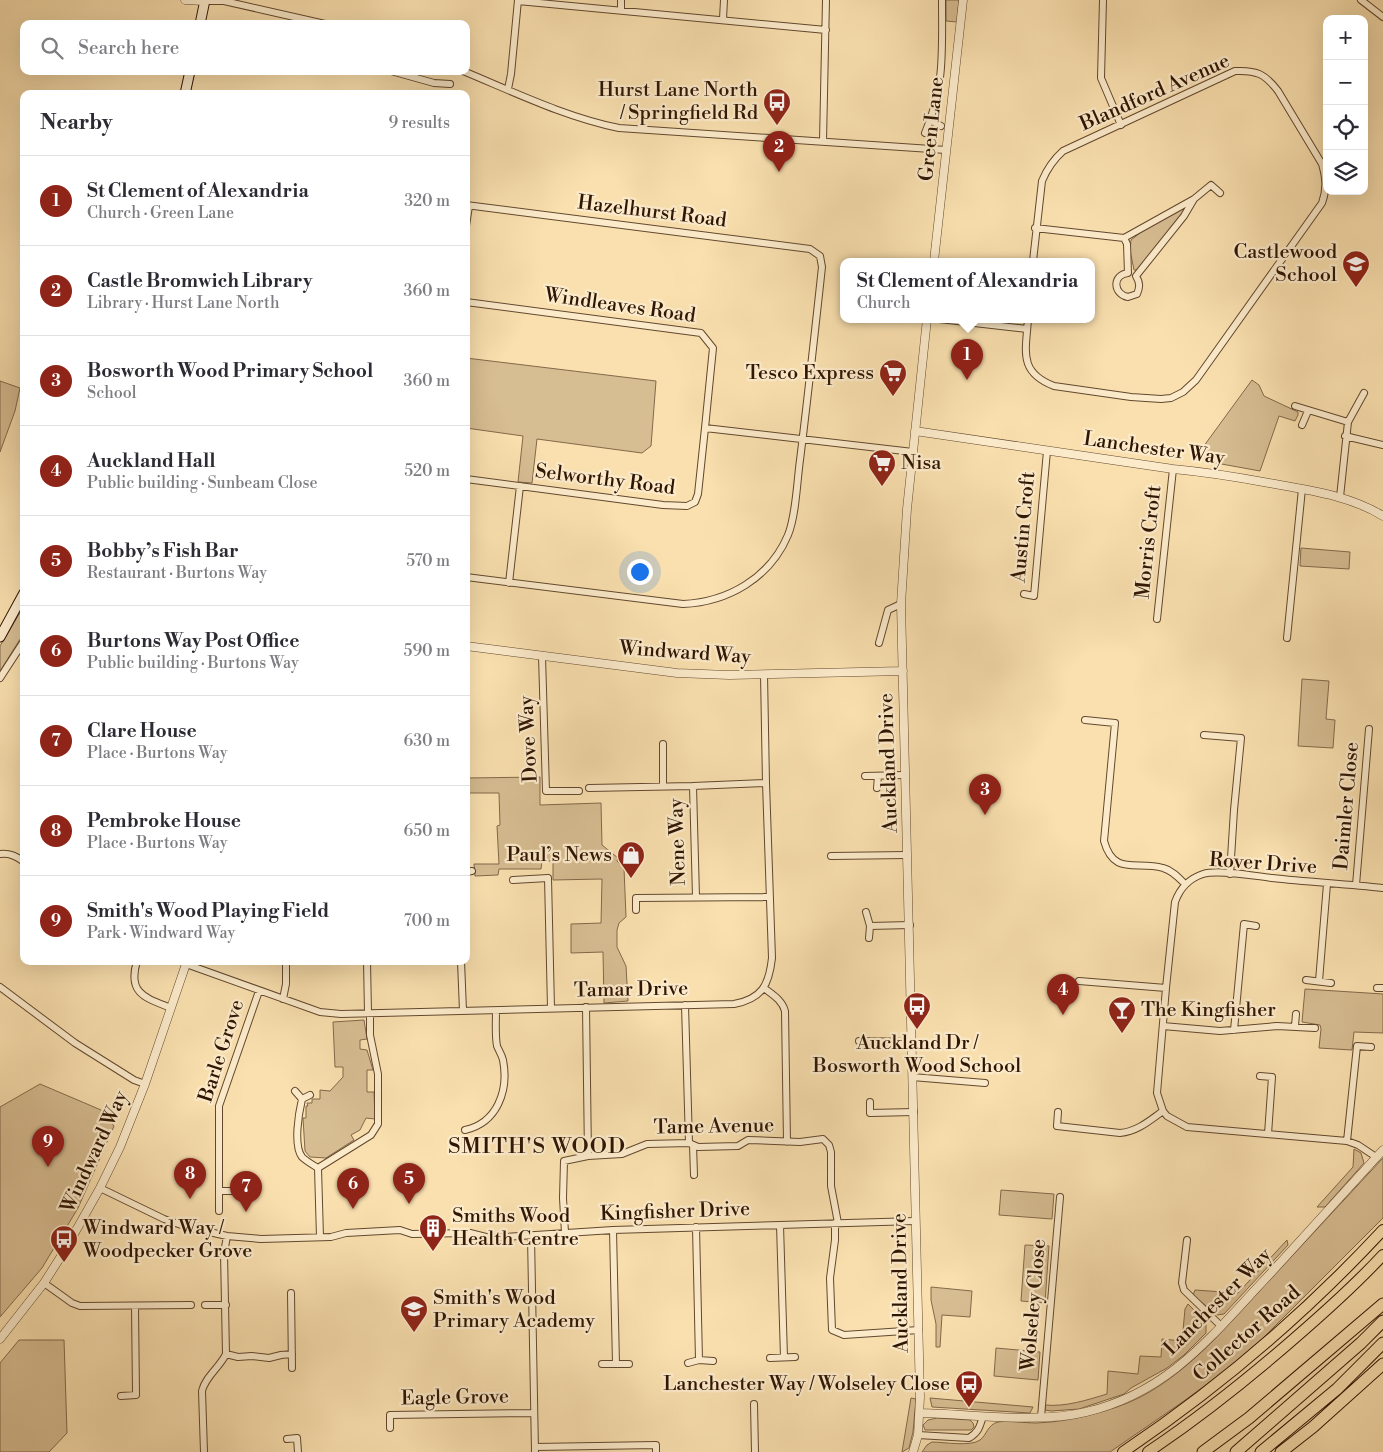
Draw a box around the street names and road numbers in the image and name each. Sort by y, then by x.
street label: Blandford Avenue [1075,49,1234,138]
street label: Green Lane [914,76,950,182]
street label: Hazelhurst Road [576,190,729,234]
street label: Windleaves Road [542,283,698,329]
street label: Lanchester Way [1082,427,1227,471]
street label: Selworthy Road [534,459,677,501]
street label: Austin Croft [1007,470,1041,585]
street label: Morris Croft [1131,484,1167,600]
street label: Windward Way [617,636,752,670]
street label: Auckland Drive [874,693,904,834]
street label: Dove Way [514,695,544,783]
street label: Daimler Close [1329,741,1365,871]
street label: Nene Way [664,798,692,886]
street label: Rover Drive [1208,848,1318,880]
street label: Tamar Drive [574,977,688,1003]
street label: Barle Grove [193,997,250,1106]
street label: Windward Way [55,1087,134,1218]
street label: Tame Avenue [653,1113,775,1141]
street label: Kingfisher Drive [600,1197,750,1227]
street label: Auckland Drive [887,1213,915,1354]
street label: Wolseley Close [1016,1238,1052,1373]
street label: Lanchester Way [1159,1243,1277,1361]
street label: Collector Road [1188,1280,1306,1387]
street label: Eagle Grove [401,1385,509,1411]

